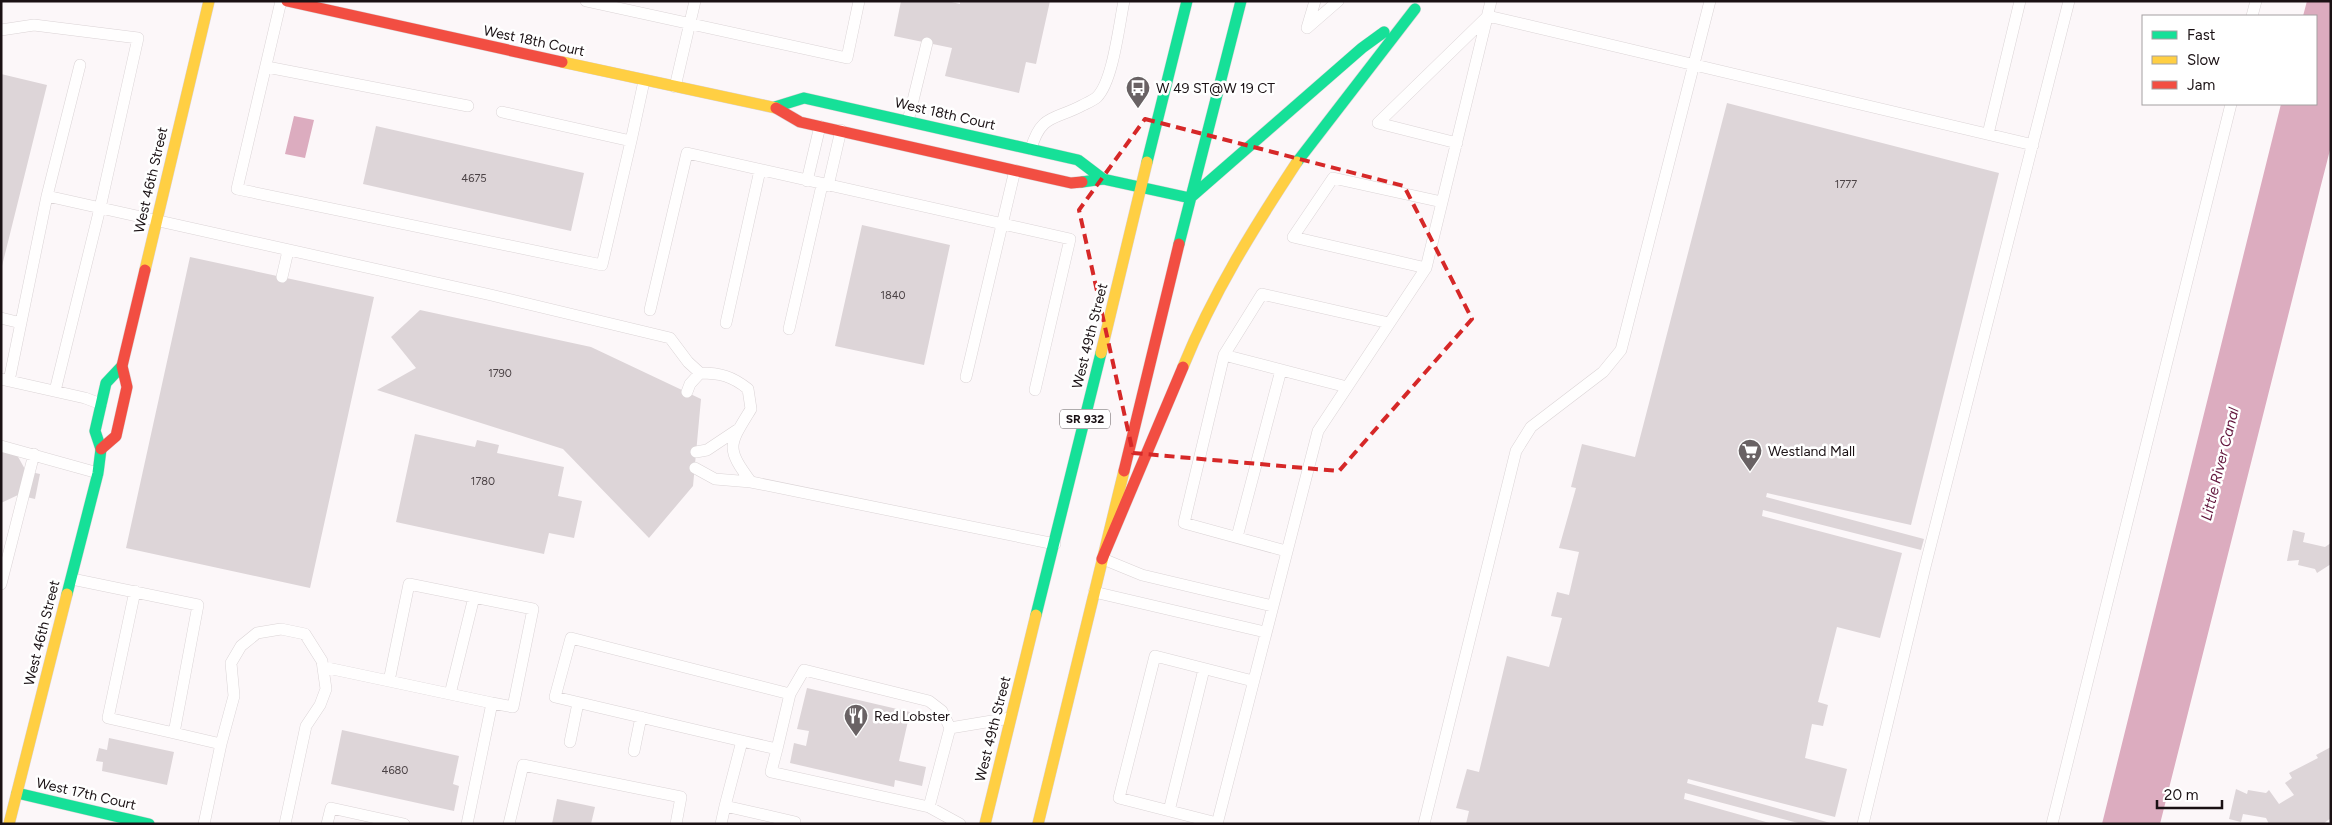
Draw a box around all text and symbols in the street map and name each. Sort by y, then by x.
legend [2142,15,2317,105]
street label: West 18th Court [482,22,586,60]
text: Fast [2187,26,2216,44]
text: Slow [2187,51,2220,69]
bus stop icon: W 49 ST@W 19 CT [1125,75,1151,109]
text: Jam [2187,76,2215,94]
place label: W 49 ST@W 19 CT [1156,80,1275,97]
street label: West 18th Court [893,94,997,134]
street label: West 46th Street [131,125,171,235]
house number: 4675 [461,172,487,185]
house number: 1777 [1835,178,1857,191]
street label: West 49th Street [1069,281,1111,391]
house number: 1840 [880,289,906,302]
house number: 1790 [488,367,512,380]
water label: Little River Canal [2197,405,2243,522]
road number: SR 932 [1060,409,1110,428]
supermarket icon: Westland Mall [1737,438,1763,472]
place label: Westland Mall [1768,443,1855,460]
house number: 1780 [471,475,495,488]
street label: West 46th Street [21,578,63,688]
street label: West 49th Street [972,674,1014,784]
restaurant icon: Red Lobster [843,703,869,737]
place label: Red Lobster [874,708,950,725]
house number: 4680 [382,764,408,777]
street label: West 17th Court [35,774,137,814]
scale bar [2157,778,2222,810]
text: 20 m [2164,786,2198,804]

